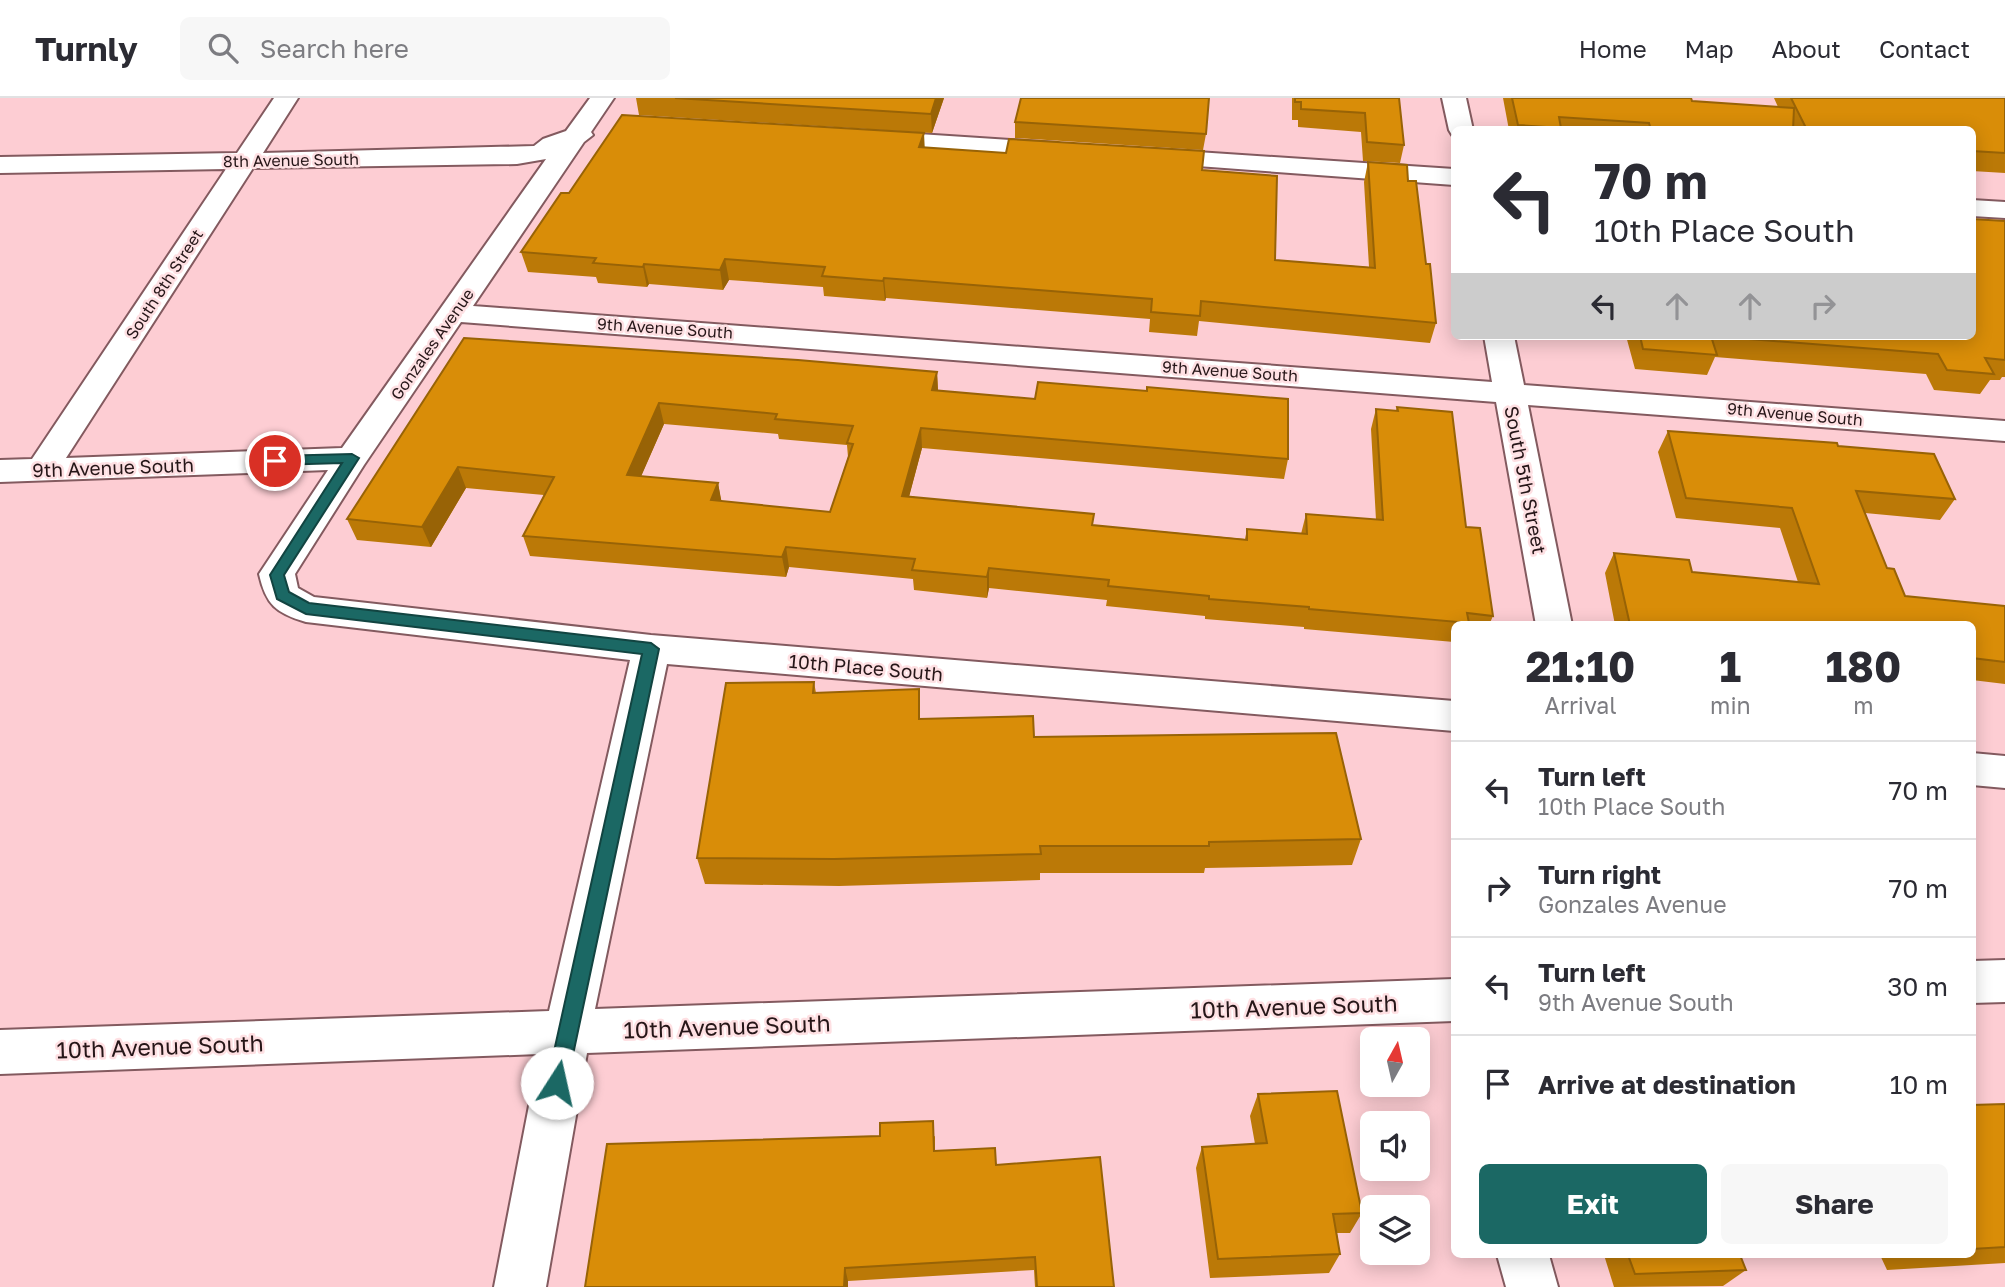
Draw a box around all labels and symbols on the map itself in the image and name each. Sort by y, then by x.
street label: 8th Avenue South [223,149,359,171]
street label: South 8th Street [121,225,207,343]
street label: Gonzales Avenue [386,285,478,403]
street label: 9th Avenue South [596,313,734,343]
street label: 9th Avenue South [1161,356,1299,386]
street label: 9th Avenue South [1726,398,1864,430]
street label: South 5th Street [1500,404,1552,556]
pin [245,431,305,491]
street label: 9th Avenue South [32,453,194,481]
street label: 10th Place South [788,649,944,685]
street label: 10th Avenue South [1190,988,1398,1024]
street label: 10th Avenue South [623,1008,831,1044]
north arrow [1360,1027,1430,1097]
street label: 10th Avenue South [56,1028,264,1064]
position arrow [520,1046,594,1120]

